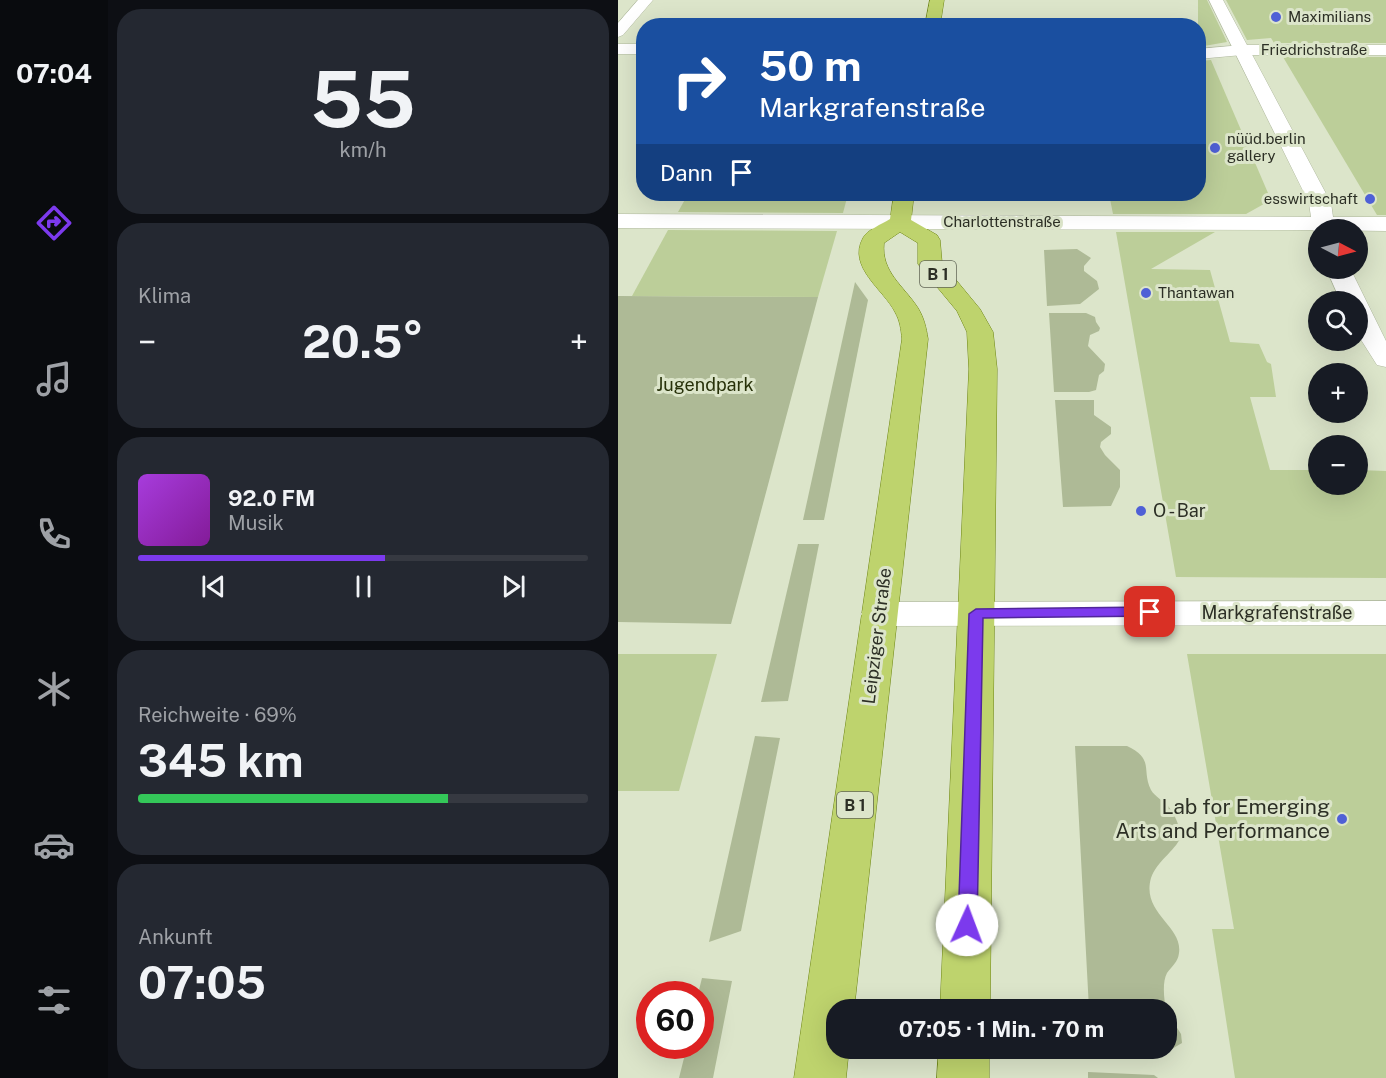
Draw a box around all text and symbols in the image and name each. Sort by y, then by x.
place label: Maximilians [1288,8,1371,25]
marker: Maximilians [1269,10,1283,24]
text: 50 m [759,41,862,90]
street label: Friedrichstraße [1261,41,1367,58]
icon: right [660,42,738,120]
text: 55 [310,53,416,145]
text: 07:04 [16,57,92,89]
text: Markgrafenstraße [759,91,986,123]
place label: nüüd.berlin gallery [1227,130,1306,164]
text: km/h [339,138,387,162]
marker: nüüd.berlin gallery [1208,141,1222,155]
icon: arrive [725,156,758,189]
text: Dann [660,160,713,186]
place label: esswirtschaft [1264,190,1358,207]
marker: esswirtschaft [1363,192,1377,206]
icon: directions [33,202,75,244]
street label: Charlottenstraße [943,213,1061,230]
north arrow [1308,219,1368,279]
map controls [1308,219,1368,495]
road number: B 1 [920,261,956,287]
text: Klima [138,284,191,308]
place label: Thantawan [1158,284,1234,301]
marker: Thantawan [1139,286,1153,300]
button: search [1308,291,1368,351]
text: 20.5° [302,315,424,368]
text: − [138,323,156,361]
text: + [570,323,588,361]
icon: music [33,358,75,400]
button: + [1308,363,1368,423]
park label: Jugendpark [656,374,754,395]
button: − [1308,435,1368,495]
text: 92.0 FM [228,485,315,511]
place label: O - Bar [1153,500,1206,521]
marker: O - Bar [1134,504,1148,518]
text: Musik [228,511,284,535]
icon: phone [33,513,75,555]
street label: Leipziger Straße [858,567,895,705]
icon: previous [197,570,230,603]
icon: pause [347,570,380,603]
icon: next [497,570,530,603]
pin [1124,586,1175,637]
icon: arrive [1133,595,1166,628]
street label: Markgrafenstraße [1201,602,1353,623]
icon: climate [33,668,75,710]
text: Reichweite · 69% [138,703,297,727]
text: 345 km [138,734,304,787]
road number: B 1 [837,792,873,818]
place label: Lab for Emerging Arts and Performance [1115,794,1330,843]
marker: Lab for Emerging Arts and Performance [1335,812,1349,826]
icon: car [33,824,75,866]
position arrow [935,893,999,957]
text: Ankunft [138,925,213,949]
text: 07:05 [138,956,266,1009]
icon: filters [33,979,75,1021]
speed limit sign: 60 [636,981,714,1059]
text: 07:05 · 1 Min. · 70 m [899,1016,1104,1042]

